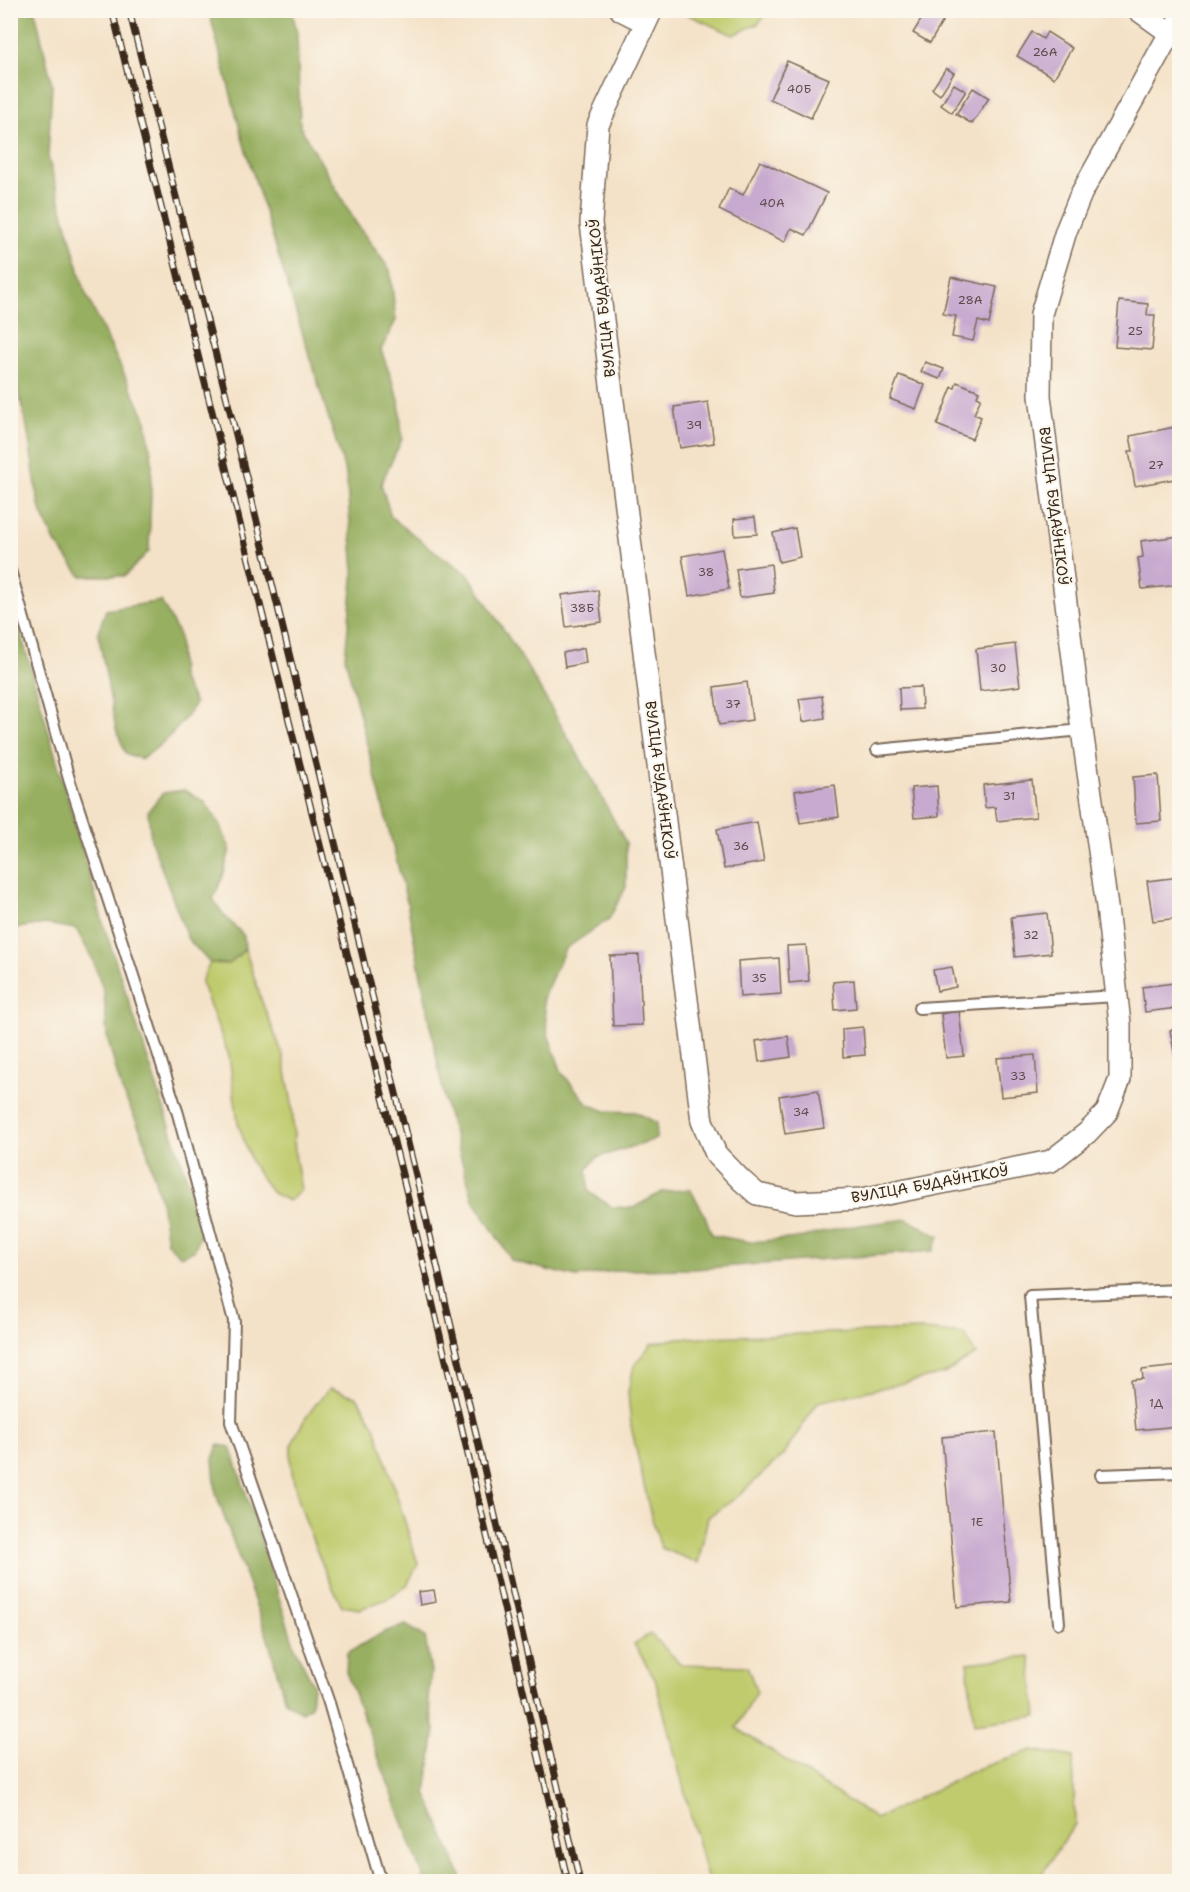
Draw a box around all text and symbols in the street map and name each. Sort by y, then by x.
house number: 26А [1033,44,1058,60]
house number: 40Б [787,81,811,97]
house number: 40А [759,195,785,211]
street label: ВУЛІЦА БУДАЎНІКОЎ [584,218,620,378]
house number: 28А [957,292,983,308]
house number: 25 [1127,323,1143,339]
house number: 39 [686,417,702,433]
street label: ВУЛІЦА БУДАЎНІКОЎ [1034,426,1074,586]
house number: 27 [1148,457,1164,473]
house number: 38 [698,564,714,580]
house number: 38Б [570,600,594,616]
house number: 30 [990,660,1006,676]
house number: 37 [725,696,741,712]
street label: ВУЛІЦА БУДАЎНІКОЎ [640,700,680,860]
house number: 31 [1003,788,1015,804]
house number: 36 [733,838,749,854]
house number: 32 [1023,927,1039,943]
house number: 35 [751,970,767,986]
house number: 33 [1010,1068,1026,1084]
house number: 34 [793,1104,809,1120]
street label: ВУЛІЦА БУДАЎНІКОЎ [850,1160,1010,1208]
house number: 1Д [1149,1395,1163,1411]
house number: 1Е [971,1514,983,1530]

